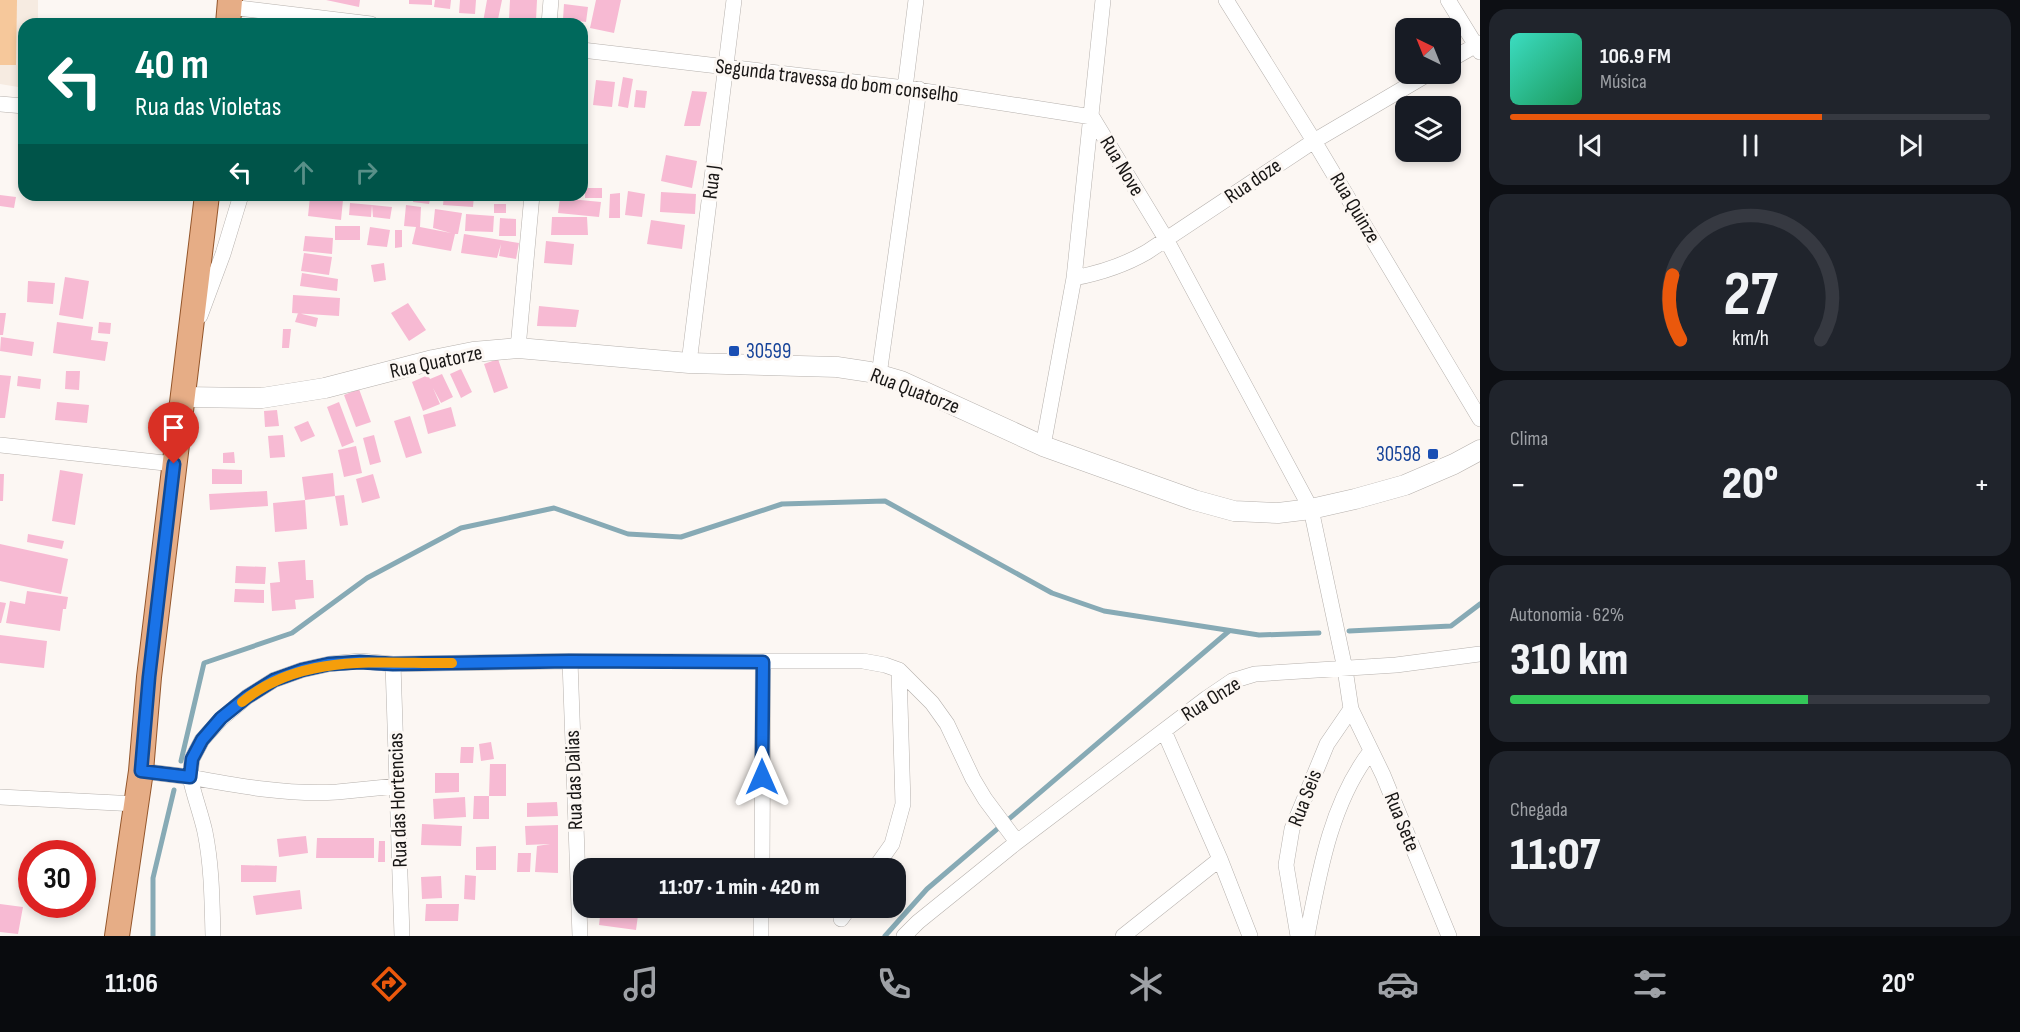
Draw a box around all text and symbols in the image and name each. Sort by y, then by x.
north arrow [1395,18,1461,84]
map controls [1395,18,1461,162]
text: 40 m [135,40,209,91]
icon: left [36,42,114,120]
text: 106.9 FM [1600,43,1671,70]
street label: Segunda travessa do bom conselho [714,54,960,108]
text: Música [1600,70,1647,94]
text: Rua das Violetas [135,91,281,123]
button: layers [1395,96,1461,162]
icon: previous [1574,129,1607,162]
icon: pause [1734,129,1767,162]
icon: next [1894,129,1927,162]
street label: Rua Nove [1094,131,1150,201]
street label: Rua doze [1220,153,1286,209]
icon: left [224,156,257,189]
icon: ahead [287,156,320,189]
icon: right [350,156,383,189]
street label: Rua J [698,163,726,201]
street label: Rua Quinze [1324,168,1386,248]
text: 27 [1723,258,1778,333]
text: km/h [1731,326,1769,351]
place label: 30599 [746,339,791,364]
street label: Rua Quatorze [388,340,484,384]
marker: 30599 [727,344,741,358]
street label: Rua Quatorze [867,363,963,419]
pin [148,402,199,464]
icon: arrive [157,411,190,444]
text: Clima [1510,427,1548,451]
place label: 30598 [1376,442,1421,467]
marker: 30598 [1426,447,1440,461]
text: 20° [1722,457,1778,512]
text: − [1510,465,1526,505]
text: + [1974,465,1990,505]
text: Autonomia · 62% [1510,603,1624,627]
text: 310 km [1510,633,1628,688]
street label: Rua Onze [1177,671,1245,727]
street label: Rua das Dalias [560,730,588,830]
street label: Rua das Hortencias [383,732,413,868]
position arrow [730,745,794,809]
street label: Rua Seis [1283,766,1327,830]
street label: Rua Sete [1379,789,1425,855]
text: Chegada [1510,798,1568,822]
text: 11:07 [1510,828,1600,883]
speed limit sign: 30 [18,840,96,918]
text: 11:07 · 1 min · 420 m [659,874,820,901]
icon: directions [368,963,410,1005]
icon: music [620,963,662,1005]
icon: phone [873,963,915,1005]
icon: climate [1125,963,1167,1005]
icon: car [1377,963,1419,1005]
icon: filters [1629,963,1671,1005]
text: 11:06 [105,968,158,1000]
text: 20° [1882,968,1915,1000]

